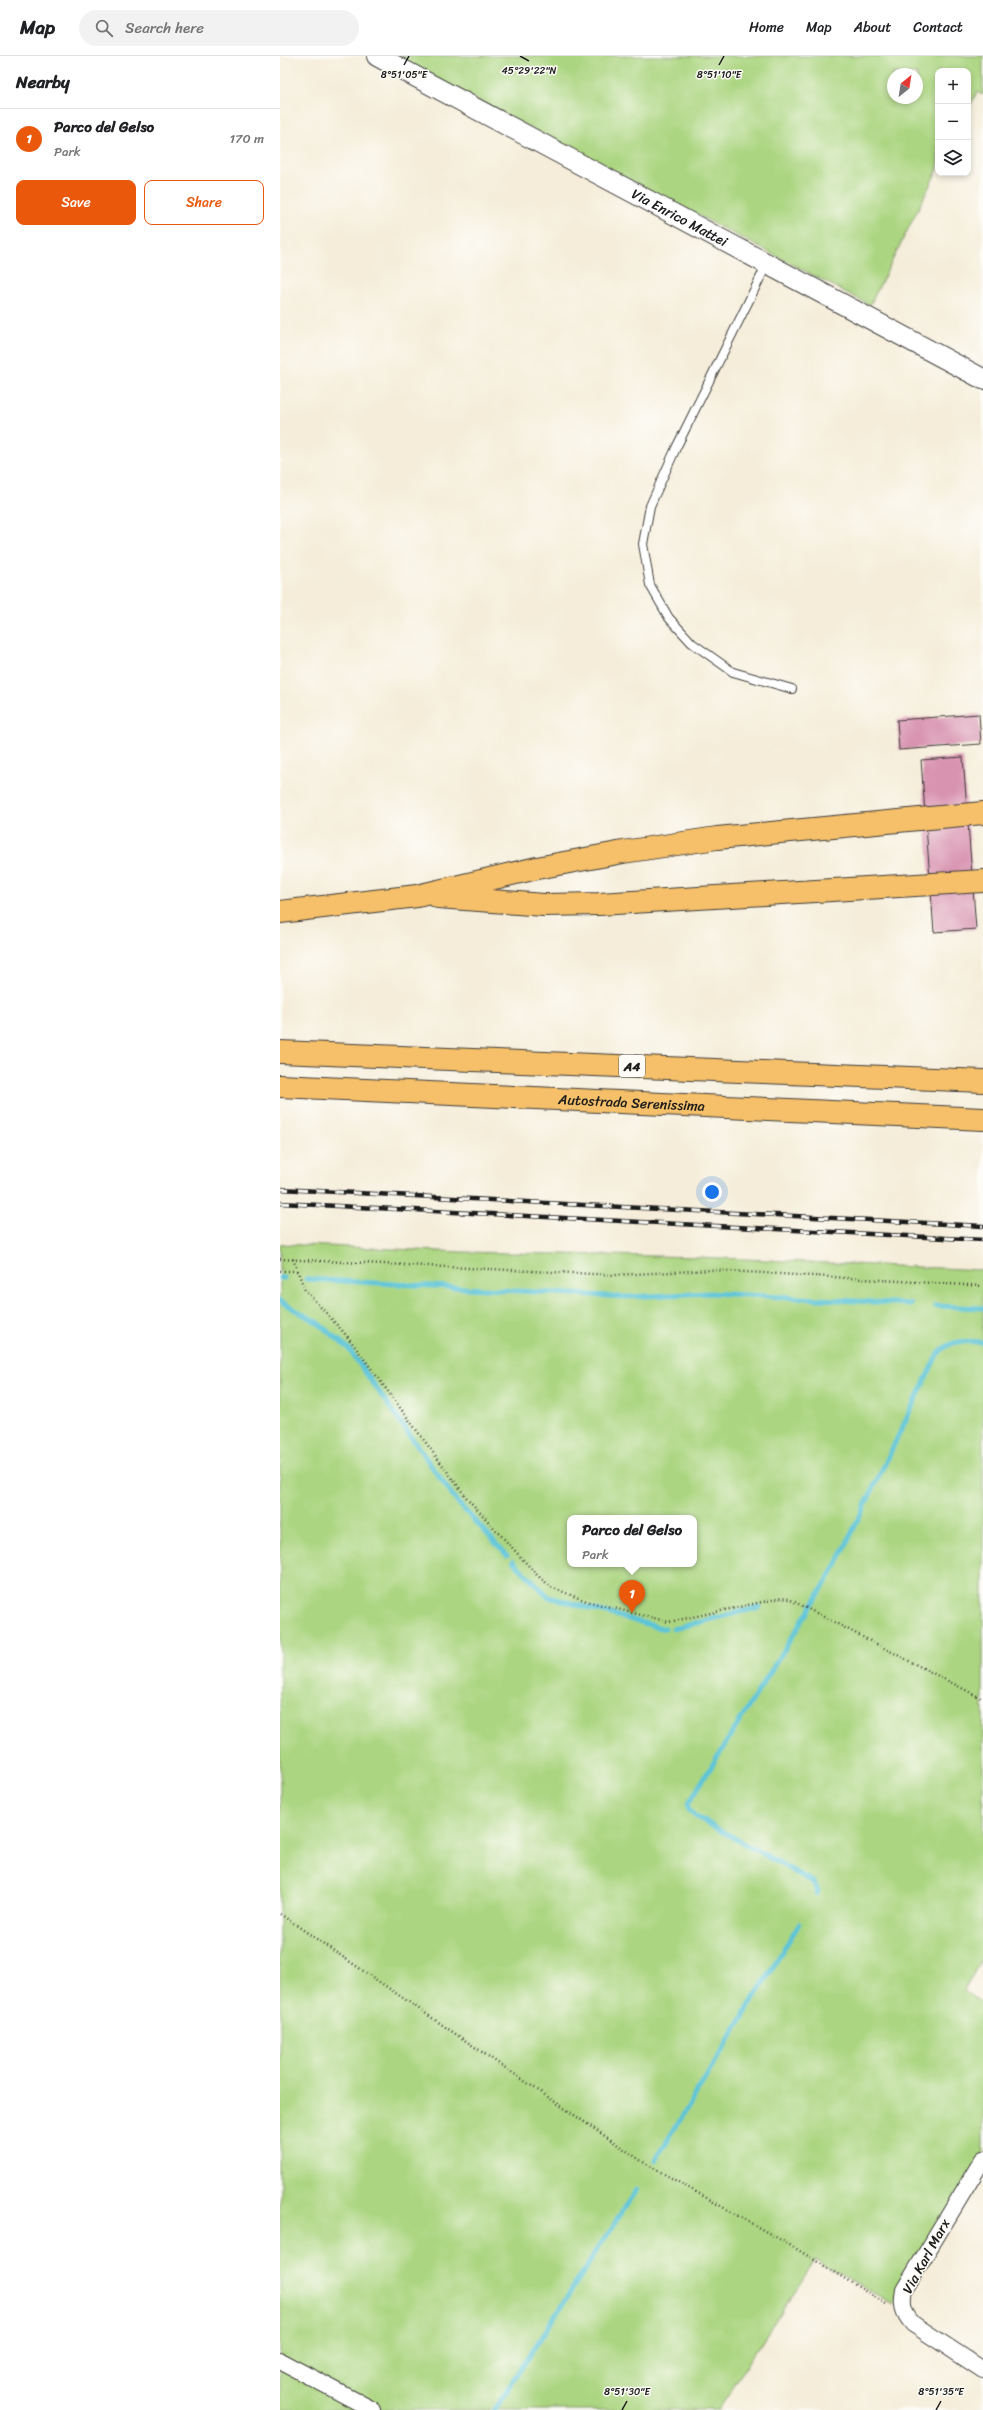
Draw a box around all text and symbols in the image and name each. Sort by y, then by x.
search box [79,10,359,46]
text: Map [20,11,55,44]
text: Search here [125,15,204,41]
text: Home [749,15,784,40]
text: Map [806,15,832,40]
text: About [854,15,891,40]
text: Contact [913,15,963,40]
icon: search [93,17,115,39]
text: 45°29'22"N [502,62,557,80]
text: 8°51'05"E [381,66,429,84]
text: 8°51'10"E [697,66,743,84]
text: Nearby [16,67,70,97]
north arrow [887,68,923,104]
map controls [935,68,971,176]
button: + [935,68,971,104]
button: − [935,104,971,140]
text: Parco del Gelso [54,114,154,140]
text: 1 [26,127,32,150]
text: 170 m [229,127,264,150]
text: Park [54,140,81,163]
button: layers [935,140,971,176]
button: Save [16,180,136,225]
button: Share [144,180,264,225]
street label: Via Enrico Mattei [627,182,733,254]
road number: A4 [619,1055,645,1077]
street label: Autostrada Serenissima [557,1087,705,1119]
your location [702,1182,722,1202]
popup [567,1515,697,1567]
text: Parco del Gelso [582,1517,682,1543]
text: Park [582,1543,609,1566]
pin: 1 [619,1580,645,1613]
street label: Via Karl Marx [895,2213,958,2299]
text: 8°51'30"E [604,2383,651,2401]
text: 8°51'35"E [918,2383,965,2401]

